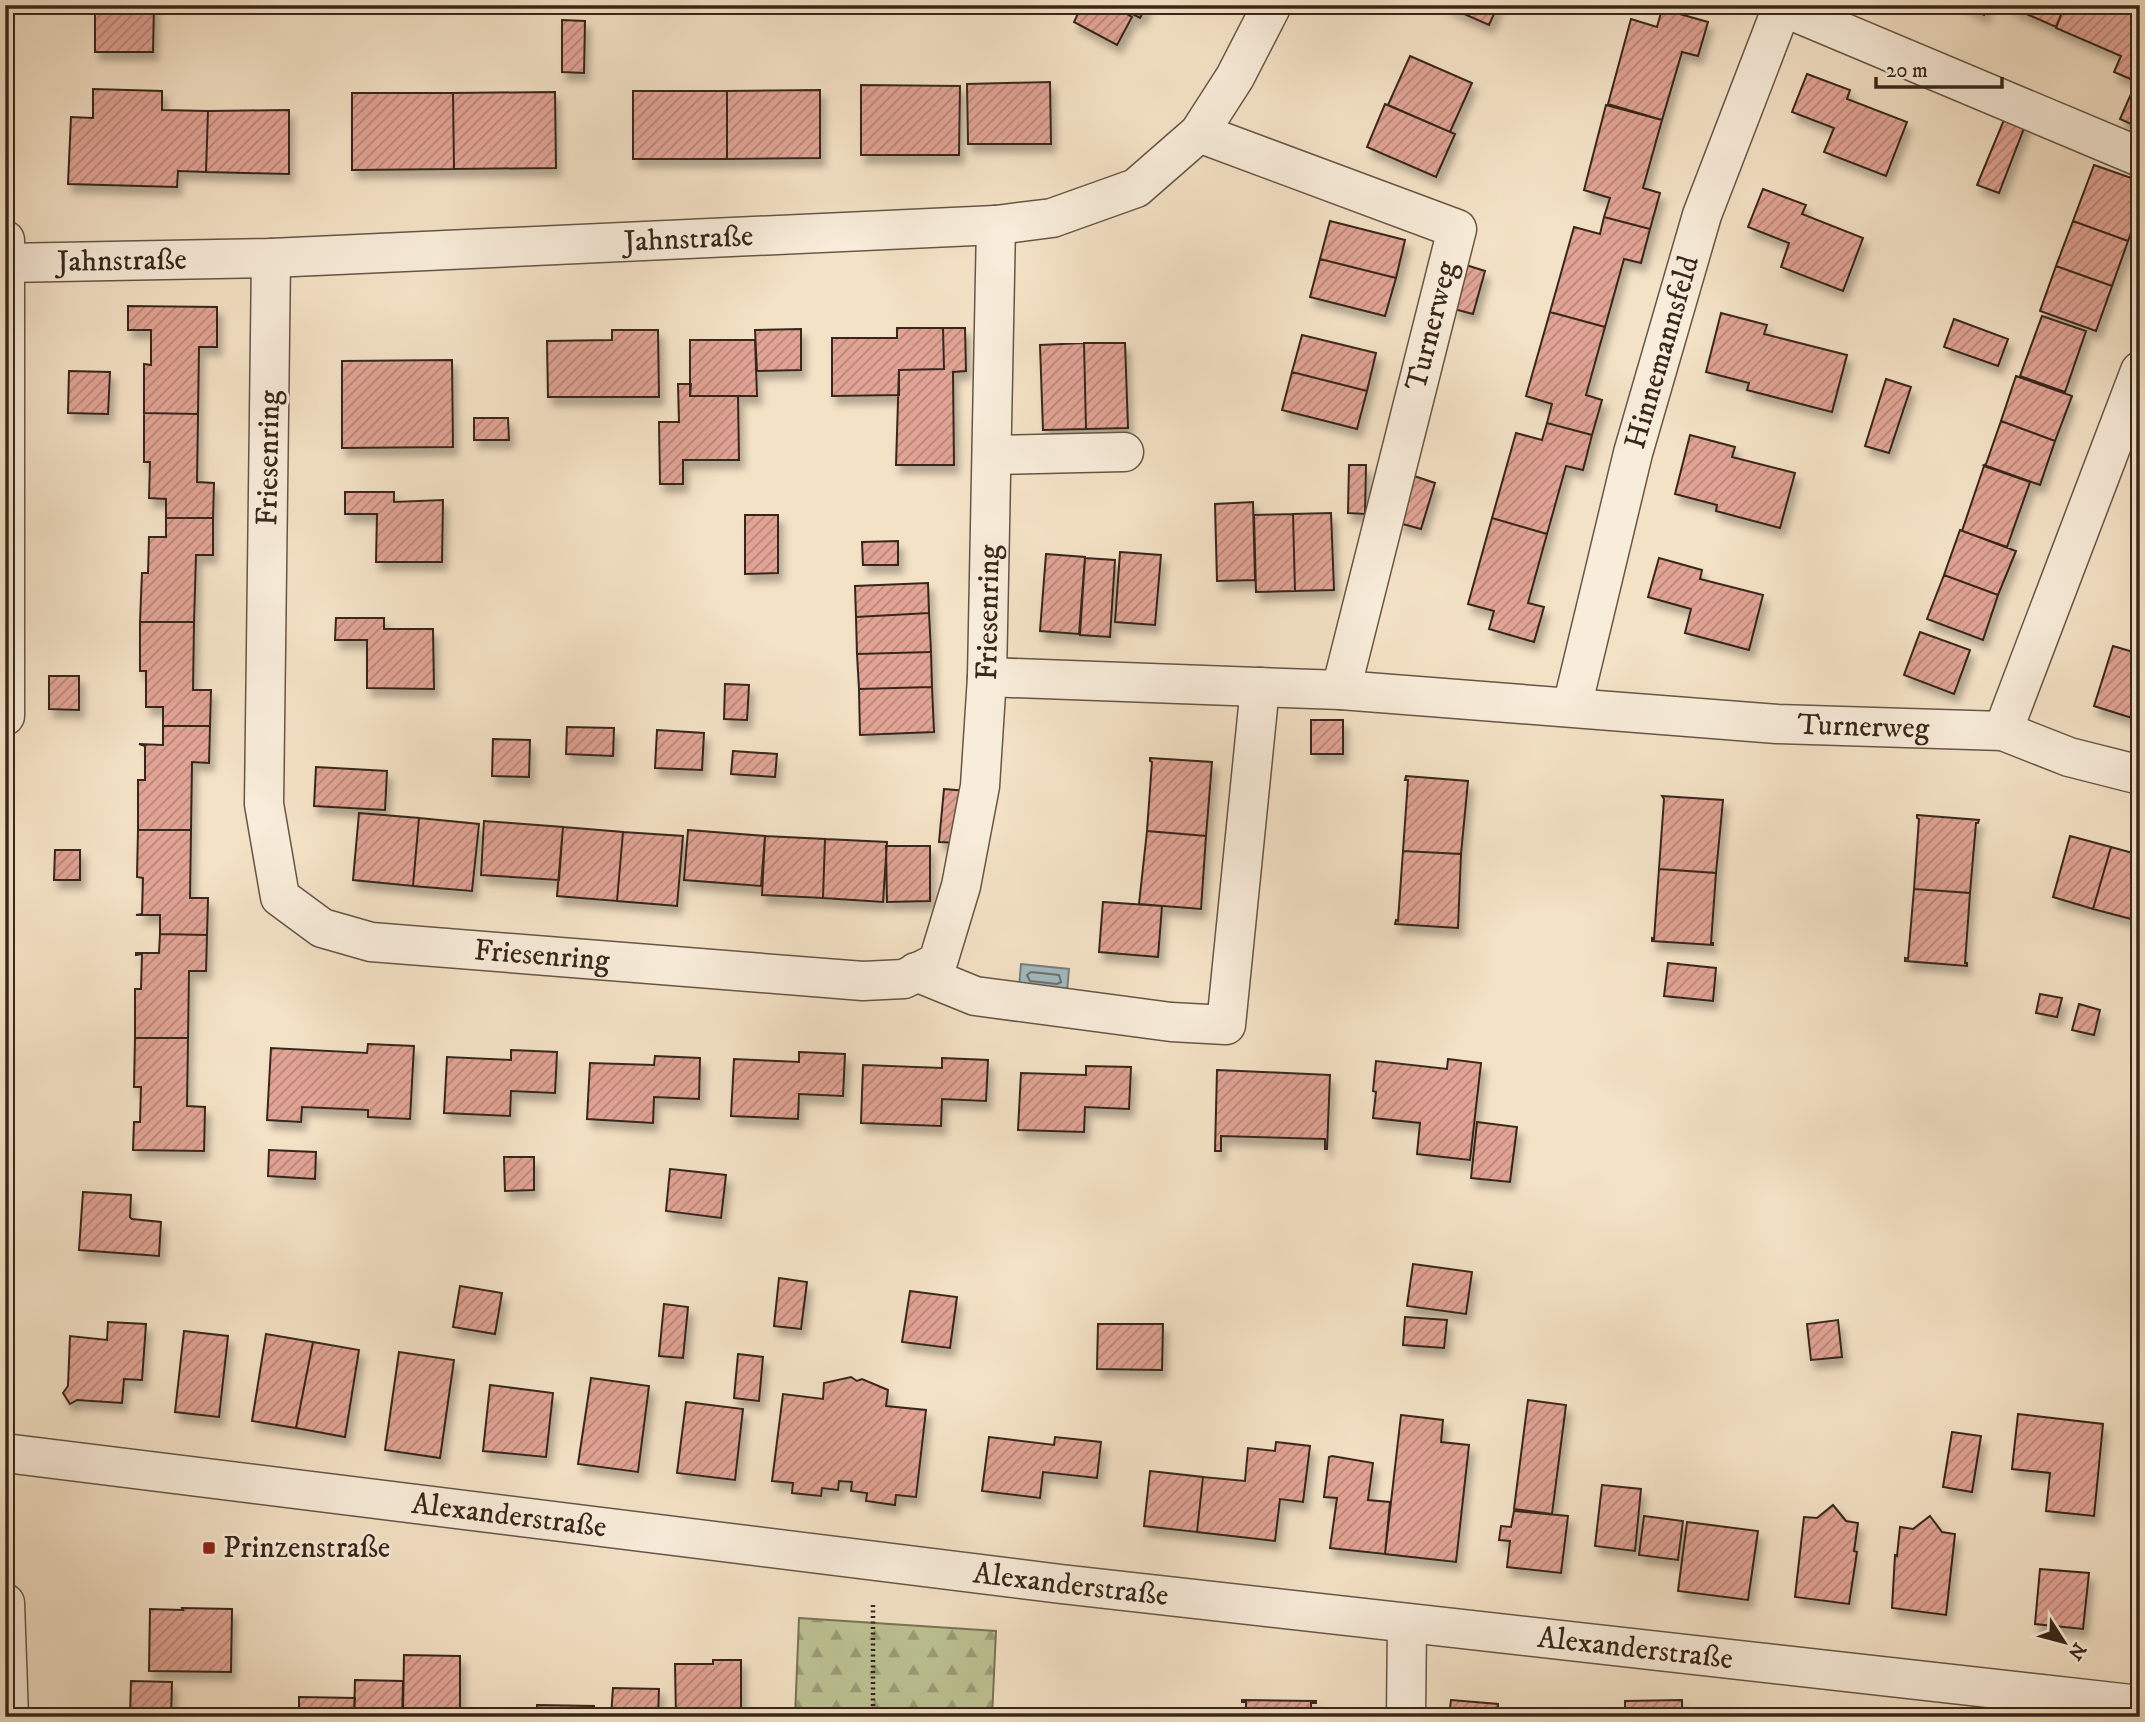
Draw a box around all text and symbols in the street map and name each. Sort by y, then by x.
scale bar [1876,46,2002,90]
text: 20 m [1886,58,1928,84]
street label: Jahnstraße [620,218,754,261]
street label: Jahnstraße [54,241,187,281]
street label: Hinnemannsfeld [1617,252,1708,453]
street label: Turnerweg [1398,257,1466,394]
street label: Friesenring [249,390,289,526]
street label: Friesenring [968,544,1008,681]
street label: Turnerweg [1797,706,1930,747]
street label: Friesenring [473,932,611,979]
street label: Alexanderstraße [409,1485,609,1546]
place label: Prinzenstraße [223,1530,390,1567]
marker: Prinzenstraße [201,1540,217,1556]
street label: Alexanderstraße [971,1555,1170,1614]
north arrow [2030,1606,2100,1676]
street label: Alexanderstraße [1536,1619,1735,1678]
text: N [2062,1638,2090,1665]

